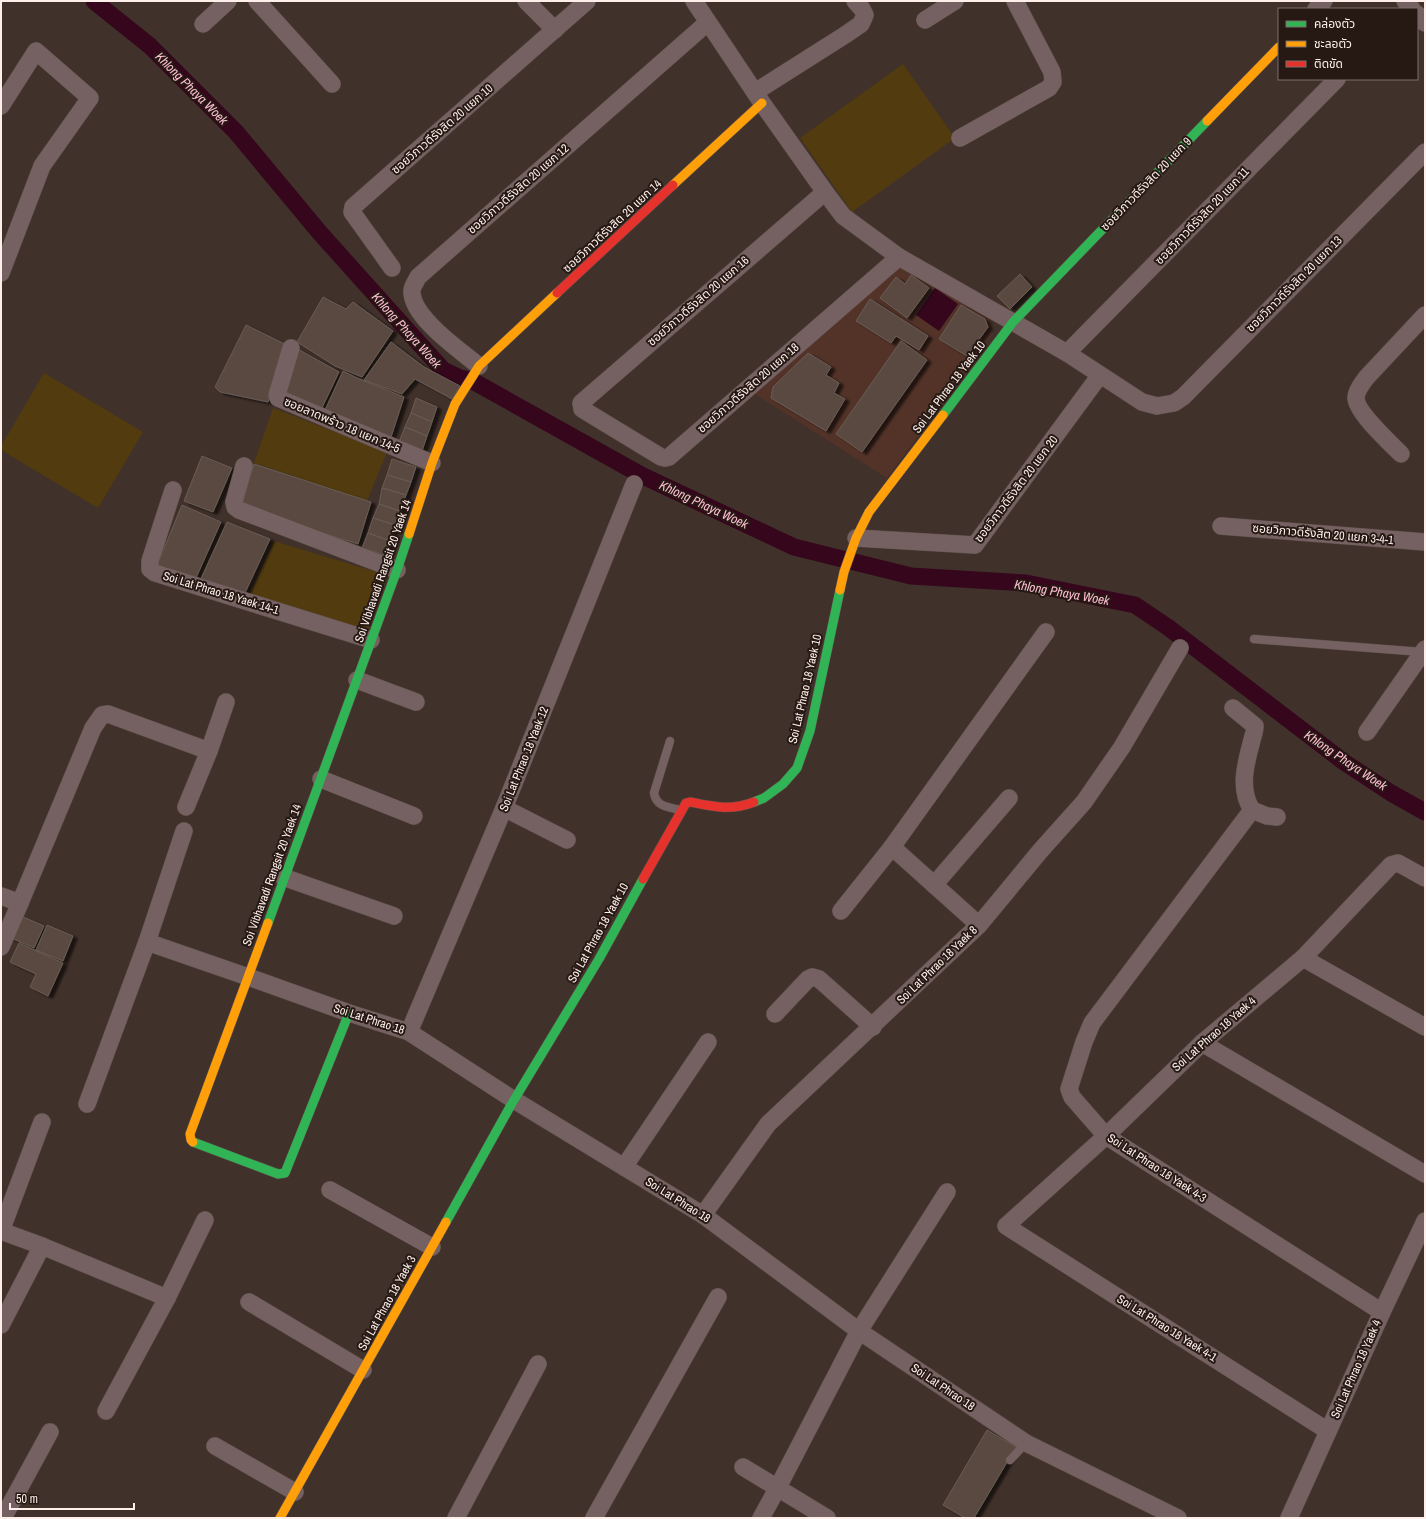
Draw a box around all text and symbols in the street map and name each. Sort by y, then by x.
legend [1278,8,1418,80]
text: คล่องตัว [1314,16,1355,32]
text: ชะลอตัว [1314,36,1352,52]
water label: Khlong Phaya Woek [152,48,232,129]
text: ติดขัด [1314,56,1343,72]
street label: ซอยวิภาวดีรังสิต 20 แยก 10 [388,80,496,178]
street label: ซอยวิภาวดีรังสิต 20 แยก 9 [1097,134,1195,234]
street label: ซอยวิภาวดีรังสิต 20 แยก 12 [464,140,572,238]
street label: ซอยวิภาวดีรังสิต 20 แยก 11 [1151,164,1253,268]
street label: ซอยวิภาวดีรังสิต 20 แยก 14 [559,176,665,276]
street label: ซอยวิภาวดีรังสิต 20 แยก 13 [1242,232,1346,336]
street label: ซอยวิภาวดีรังสิต 20 แยก 16 [644,252,752,350]
water label: Khlong Phaya Woek [368,289,446,372]
street label: Soi Lat Phrao 18 Yaek 10 [909,338,989,436]
street label: ซอยวิภาวดีรังสิต 20 แยก 18 [694,339,802,437]
street label: ซอยลาดพร้าว 18 แยก 14-5 [282,393,403,457]
street label: ซอยวิภาวดีรังสิต 20 แยก 20 [971,432,1061,546]
water label: Khlong Phaya Woek [657,476,752,533]
street label: Soi Vibhavadi Rangsit 20 Yaek 14 [351,497,415,644]
street label: ซอยวิภาวดีรังสิต 20 แยก 3-4-1 [1252,520,1395,548]
street label: Soi Lat Phrao 18 Yaek 14-1 [161,568,281,618]
water label: Khlong Phaya Woek [1013,576,1111,609]
street label: Soi Lat Phrao 18 Yaek 10 [785,633,825,745]
street label: Soi Lat Phrao 18 Yaek 12 [496,704,552,814]
water label: Khlong Phaya Woek [1301,726,1391,795]
street label: Soi Vibhavadi Rangsit 20 Yaek 14 [239,801,305,948]
street label: Soi Lat Phrao 18 Yaek 10 [564,880,632,986]
street label: Soi Lat Phrao 18 Yaek 8 [893,922,981,1008]
street label: Soi Lat Phrao 18 Yaek 4 [1169,993,1260,1075]
street label: Soi Lat Phrao 18 [331,1000,407,1038]
street label: Soi Lat Phrao 18 Yaek 4-3 [1104,1130,1210,1206]
street label: Soi Lat Phrao 18 [642,1174,714,1226]
street label: Soi Lat Phrao 18 Yaek 3 [354,1253,420,1353]
street label: Soi Lat Phrao 18 Yaek 4-1 [1114,1291,1220,1366]
street label: Soi Lat Phrao 18 Yaek 4 [1327,1317,1385,1421]
street label: Soi Lat Phrao 18 [908,1360,978,1414]
scale bar [10,1485,134,1511]
text: 50 m [16,1491,38,1507]

